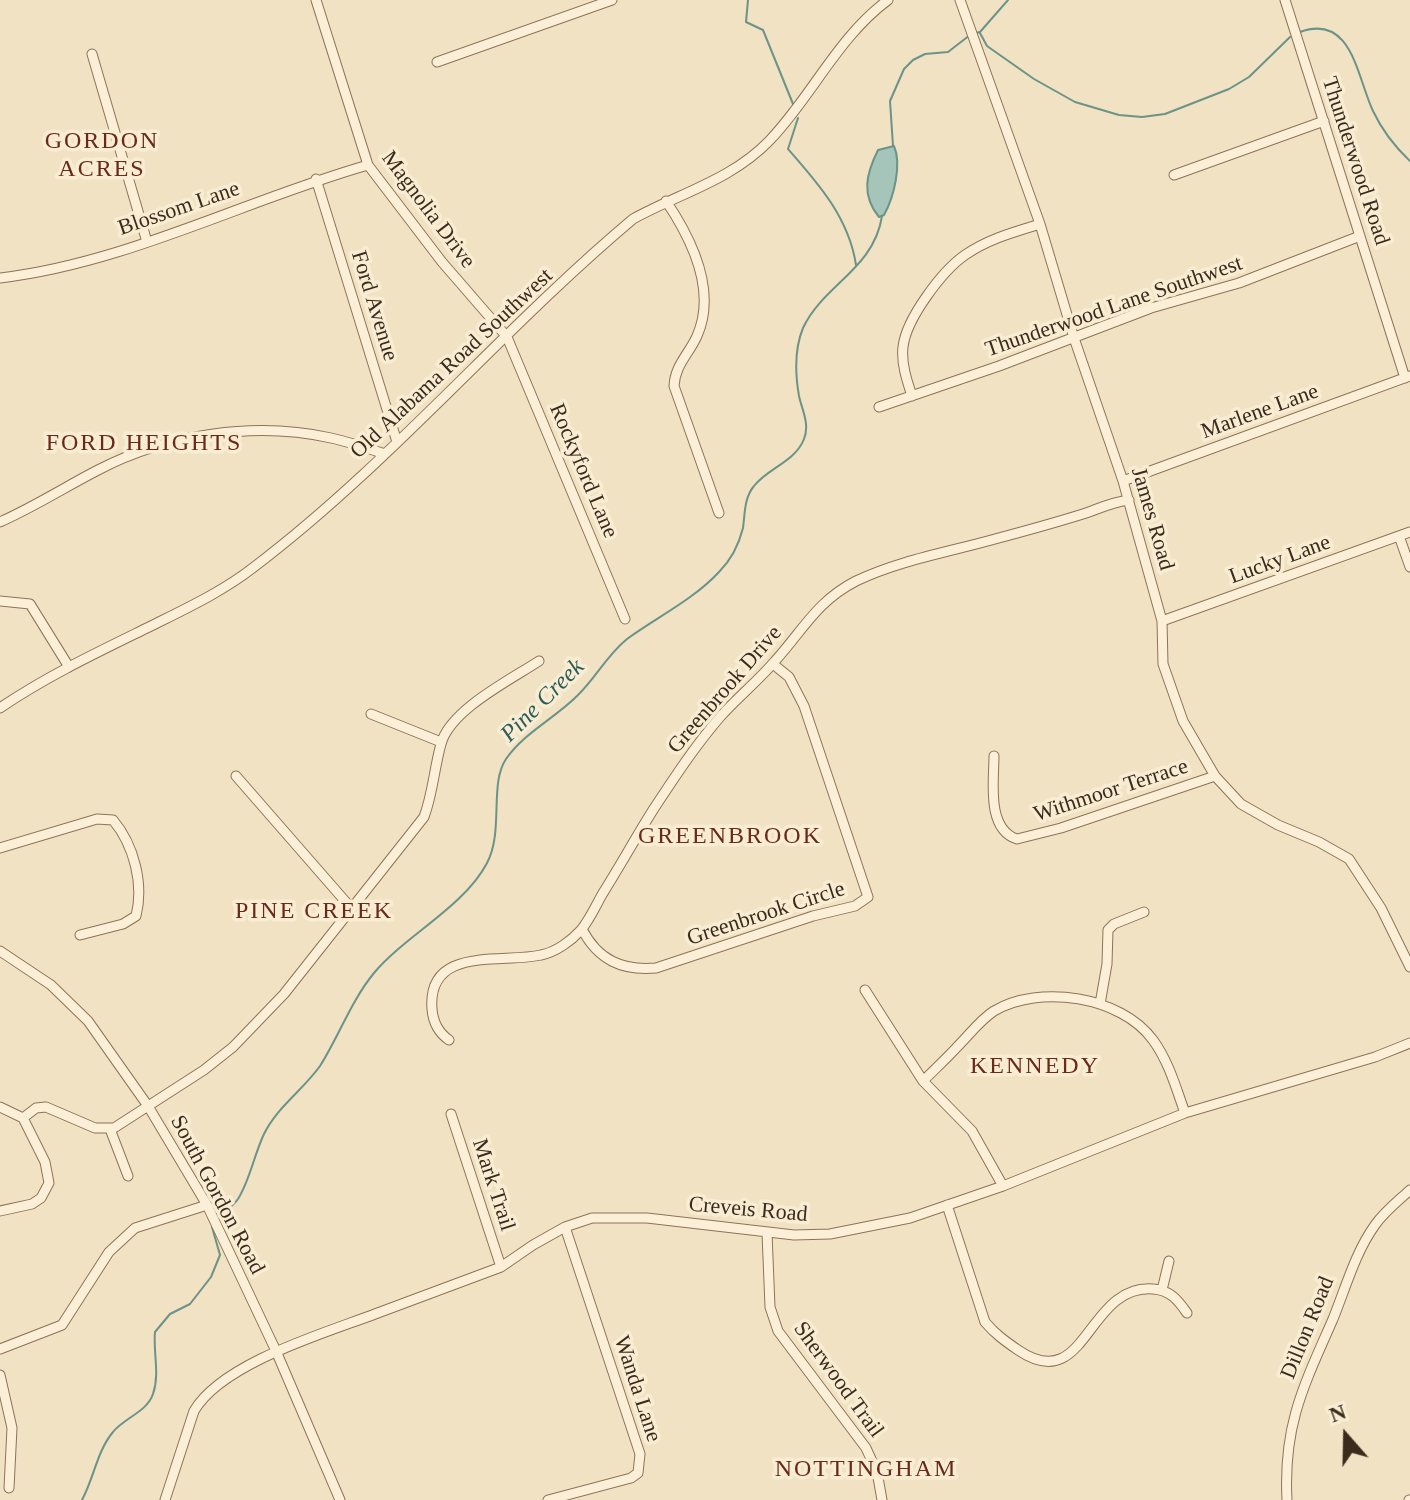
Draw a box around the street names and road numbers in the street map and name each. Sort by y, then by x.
street label: Thunderwood Road [1315,74,1395,248]
street label: Magnolia Drive [375,146,481,274]
street label: Blossom Lane [115,176,243,242]
street label: Ford Avenue [345,248,403,364]
street label: Thunderwood Lane Southwest [982,251,1246,363]
street label: Old Alabama Road Southwest [345,263,559,465]
street label: Marlene Lane [1198,379,1322,445]
street label: Rockyford Lane [543,400,623,542]
street label: James Road [1125,465,1179,573]
street label: Lucky Lane [1226,530,1334,590]
street label: Greenbrook Drive [662,621,788,759]
street label: Withmoor Terrace [1031,754,1191,828]
street label: Greenbrook Circle [684,876,848,952]
street label: South Gordon Road [164,1111,270,1279]
street label: Mark Trail [466,1136,520,1234]
street label: Creveis Road [688,1192,808,1228]
street label: Dillon Road [1276,1273,1340,1383]
street label: Sherwood Trail [787,1317,889,1443]
street label: Wanda Lane [607,1333,667,1445]

